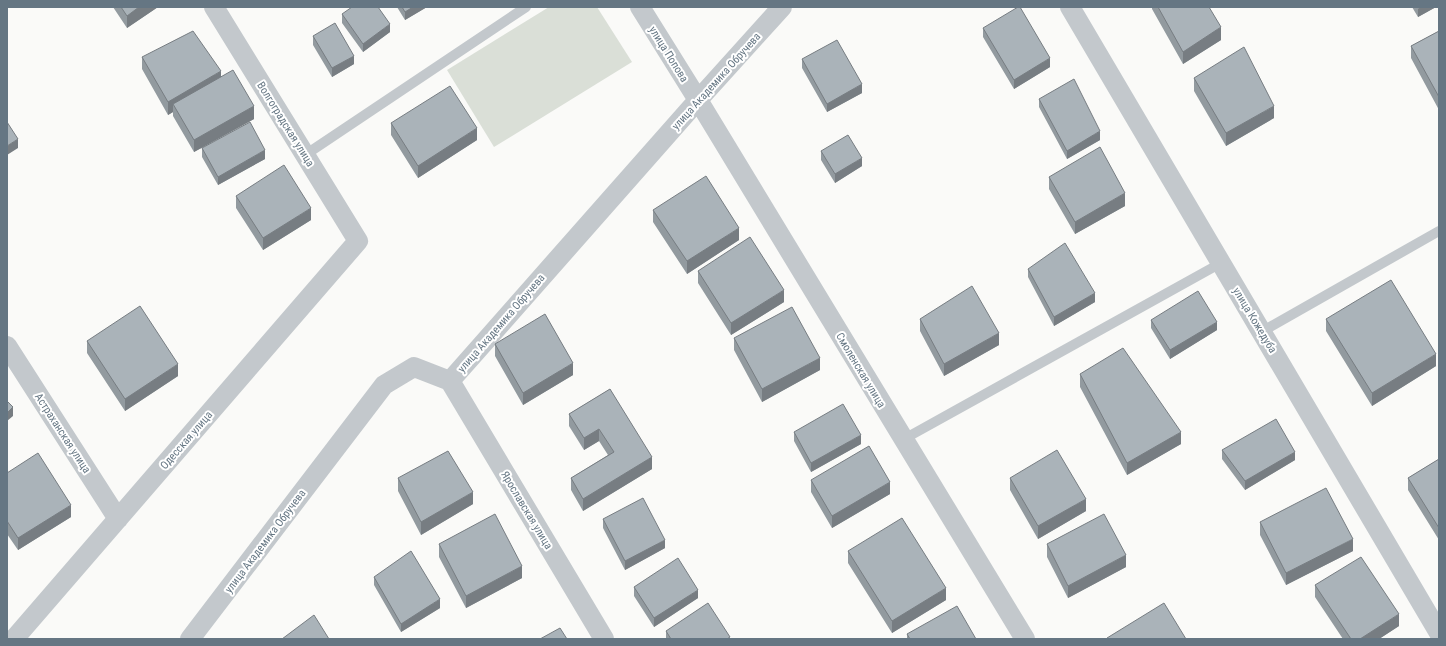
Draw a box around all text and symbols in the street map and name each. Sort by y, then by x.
street label: улица Попова [646,24,691,85]
street label: улица Академика Обручева [669,30,763,132]
street label: Волгоградская улица [254,80,317,169]
street label: улица Академика Обручева [455,272,548,375]
street label: улица Кожедуба [1230,285,1279,355]
street label: Смоленская улица [833,330,888,410]
street label: Астраханская улица [32,391,93,476]
street label: Одесская улица [158,409,215,472]
street label: Ярославская улица [498,469,555,552]
street label: улица Академика Обручева [222,487,308,595]

